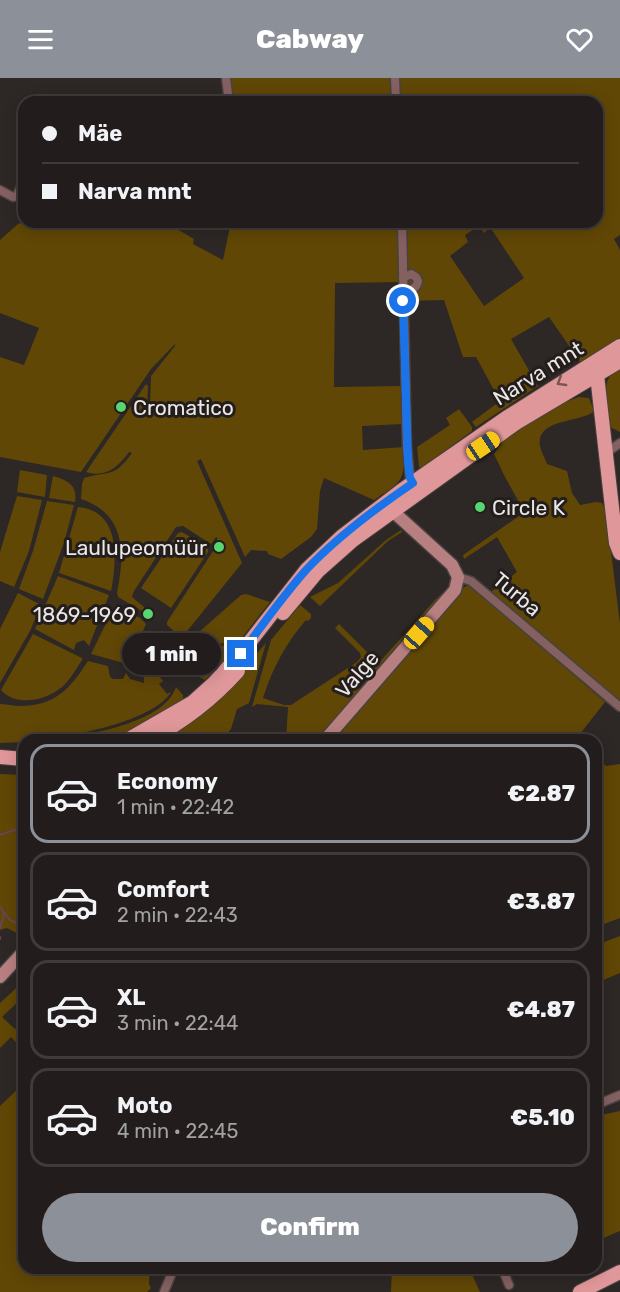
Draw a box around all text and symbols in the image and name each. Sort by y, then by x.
icon: menu [24,23,57,56]
text: Cabway [256,23,364,55]
icon: heart [563,23,596,56]
text: Mäe [78,120,122,147]
text: Narva mnt [78,178,192,205]
route start [389,287,416,314]
street label: Narva mnt [488,335,588,411]
one-way arrow [557,375,567,387]
place label: Cromatico [133,395,234,420]
marker: Cromatico [114,400,128,414]
car [463,428,503,464]
place label: Circle K [492,495,565,520]
marker: Circle K [473,500,487,514]
place label: Laulupeomüür [65,535,207,560]
marker: Laulupeomüür [212,540,226,554]
street label: Turba [488,567,546,621]
place label: 1869-1969 [33,602,136,627]
marker: 1869-1969 [141,607,155,621]
car [400,614,438,652]
callout: 1 min [121,633,220,675]
route end [227,640,254,667]
text: 1 min [145,642,198,666]
street label: Valge [330,646,384,702]
icon: car [45,767,99,821]
text: Economy [117,768,218,795]
text: €2.87 [508,780,575,807]
text: 1 min · 22:42 [117,795,234,819]
icon: car [45,875,99,929]
text: Comfort [117,876,209,903]
text: €3.87 [507,888,575,915]
text: 2 min · 22:43 [117,903,238,927]
icon: car [45,983,99,1037]
text: XL [117,984,145,1011]
text: €4.87 [507,996,575,1023]
text: 3 min · 22:44 [117,1011,239,1035]
icon: car [45,1091,99,1145]
text: Moto [117,1092,172,1119]
text: €5.10 [511,1104,575,1131]
text: 4 min · 22:45 [117,1119,238,1143]
button: Confirm [42,1193,578,1262]

